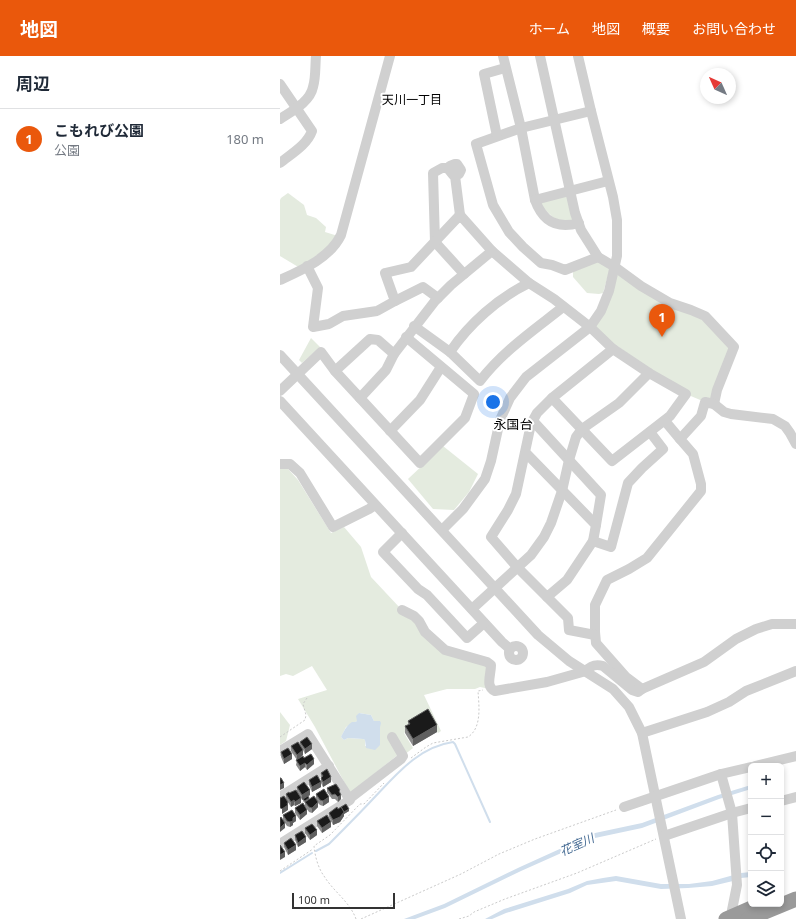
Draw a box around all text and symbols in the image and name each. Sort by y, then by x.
text: 地図 [20,16,58,42]
text: ホーム [528,19,570,38]
text: 地図 [592,19,620,38]
text: 概要 [642,19,670,38]
text: お問い合わせ [692,19,776,38]
north arrow [700,68,736,104]
text: 周辺 [16,72,50,95]
district label: 天川一丁目 [382,91,442,108]
text: こもれび公園 [54,120,144,140]
text: 1 [25,130,33,148]
text: 180 m [226,130,264,148]
text: 公園 [54,141,80,159]
pin: 1 [649,304,675,337]
your location [483,392,503,412]
district label: 永国台 [493,415,533,433]
map controls [748,763,784,907]
button: + [748,763,784,799]
button: − [748,799,784,835]
water label: 花室川 [557,829,599,860]
button: locate [748,835,784,871]
button: layers [748,871,784,907]
scale bar [292,891,395,910]
text: 100 m [298,892,330,907]

